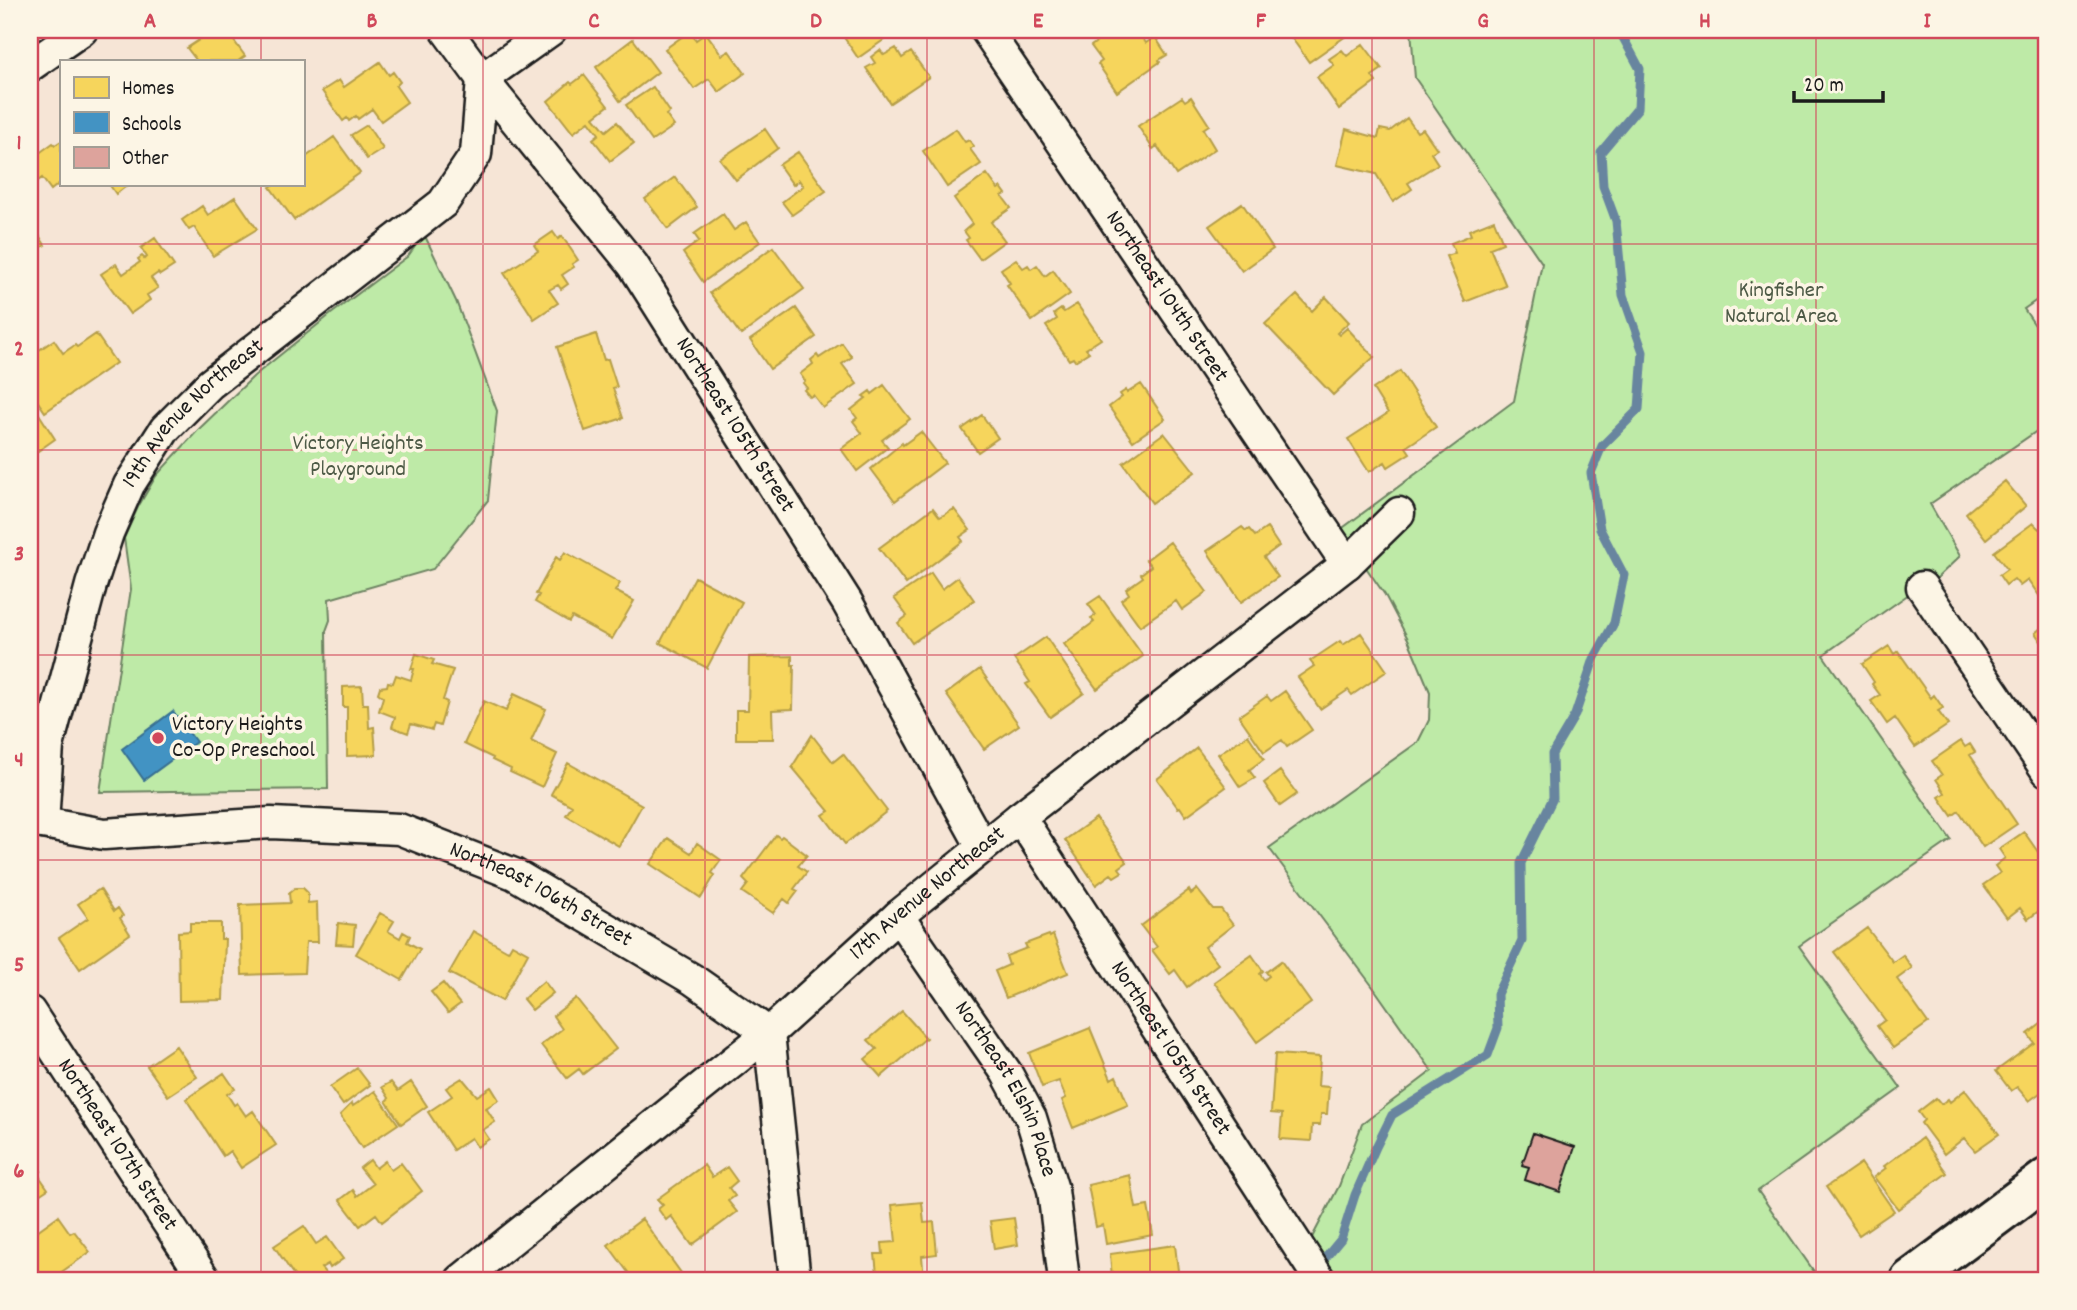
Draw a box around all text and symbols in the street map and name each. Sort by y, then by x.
text: A [144,6,156,39]
text: B [367,6,378,39]
text: C [588,6,600,39]
text: D [810,6,822,39]
text: E [1033,6,1044,39]
text: F [1256,6,1267,39]
text: G [1477,6,1489,39]
text: H [1699,6,1711,39]
text: I [1923,6,1931,39]
legend [60,60,304,186]
scale bar [1794,60,1883,104]
text: 20 m [1804,72,1844,102]
text: Homes [122,75,175,105]
text: Schools [122,111,182,141]
text: 1 [16,128,22,161]
text: Other [122,145,169,175]
street label: Northeast 104th Street [1096,204,1236,389]
park label: Kingfisher Natural Area [1725,275,1839,334]
street label: 19th Avenue Northeast [114,331,272,495]
street label: Northeast 105th Street [667,331,803,519]
text: 2 [14,334,24,367]
park label: Victory Heights Playground [292,428,424,487]
text: 3 [14,539,24,572]
place label: Victory Heights Co-Op Preschool [172,709,316,768]
marker: Victory Heights Co-Op Preschool [150,730,166,746]
text: 4 [14,745,24,778]
street label: 17th Avenue Northeast [842,818,1013,969]
street label: Northeast 106th Street [444,834,638,957]
text: 5 [14,950,24,983]
street label: Northeast 105th Street [1101,955,1239,1142]
street label: Northeast Elshin Place [945,995,1065,1181]
street label: Northeast 107th Street [48,1052,186,1238]
text: 6 [13,1156,25,1189]

